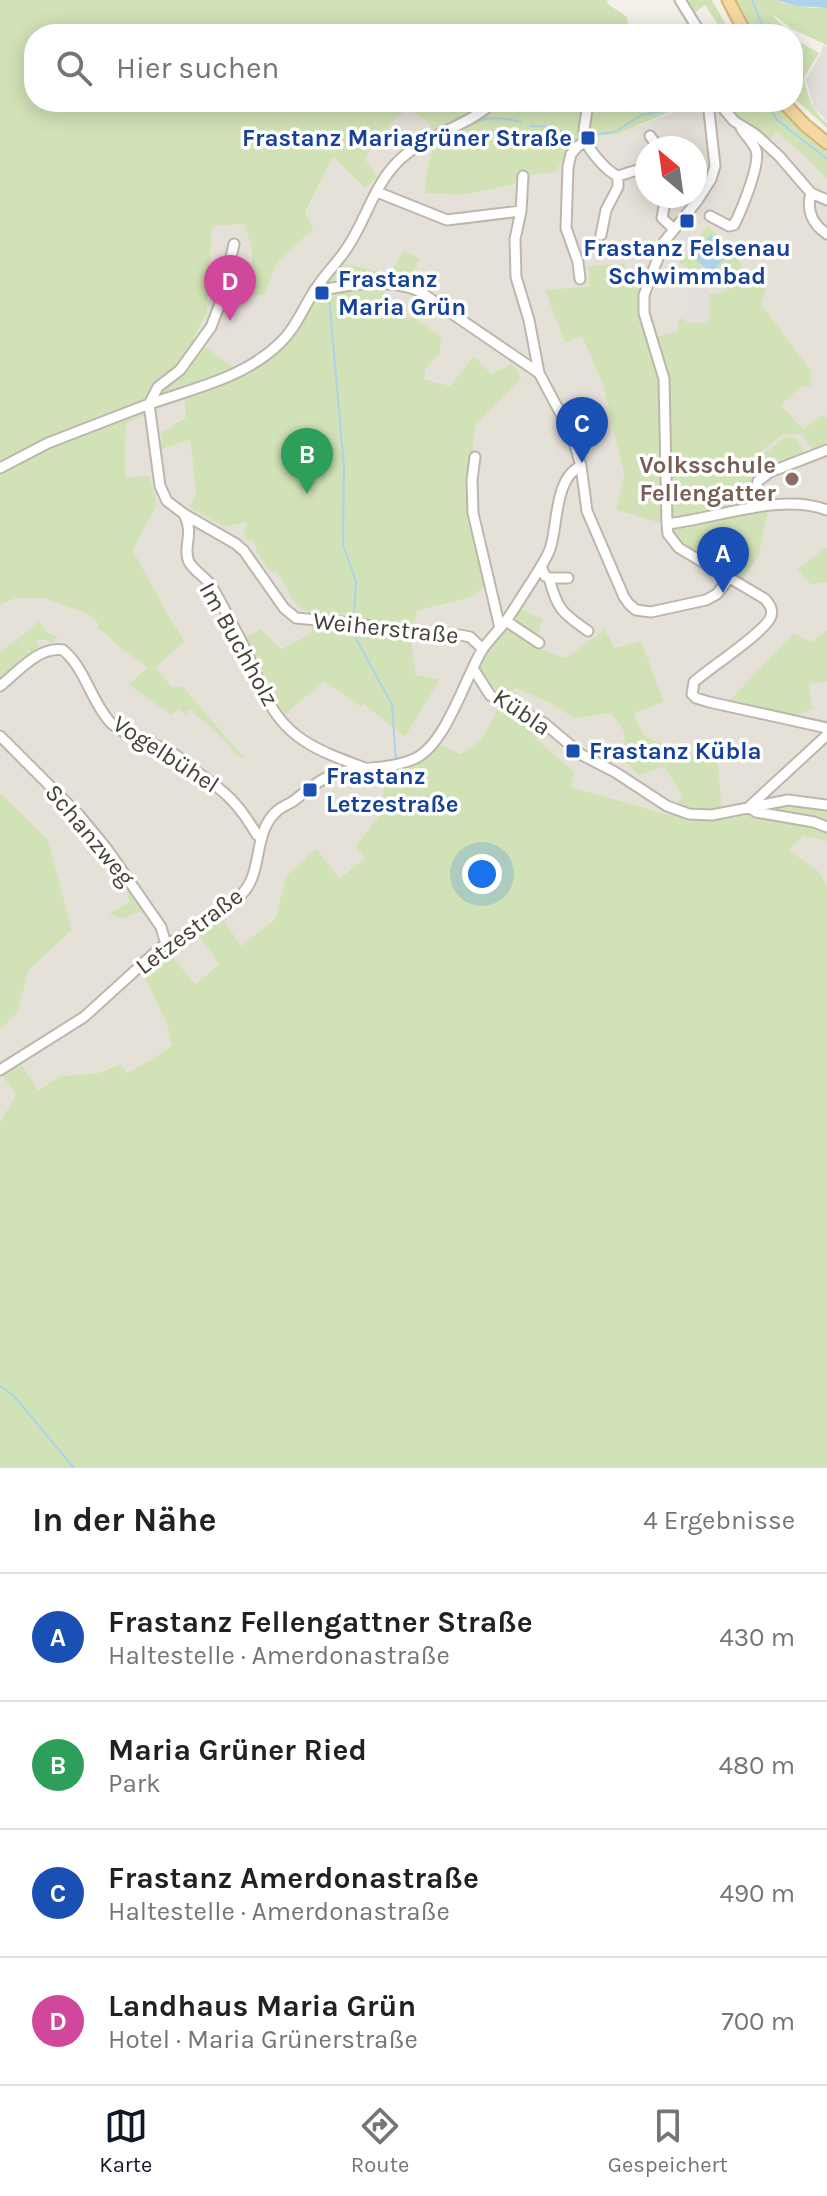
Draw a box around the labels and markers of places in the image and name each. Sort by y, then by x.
place label: Frastanz Mariagrüner Straße [242,124,572,152]
marker: Frastanz Mariagrüner Straße [579,129,597,147]
marker: Frastanz Felsenau Schwimmbad [678,212,696,230]
place label: Frastanz Felsenau Schwimmbad [583,234,791,290]
pin: D [204,255,256,321]
place label: Frastanz Maria Grün [338,265,466,321]
marker: Frastanz Maria Grün [313,284,331,302]
pin: C [556,397,608,463]
pin: B [281,428,333,494]
place label: Volksschule Fellengatter [639,451,777,507]
marker: Volksschule Fellengatter [783,470,801,488]
pin: A [697,527,749,593]
place label: Frastanz Kübla [589,737,761,765]
marker: Frastanz Kübla [564,742,582,760]
place label: Frastanz Letzestraße [326,762,459,818]
marker: Frastanz Letzestraße [301,781,319,799]

